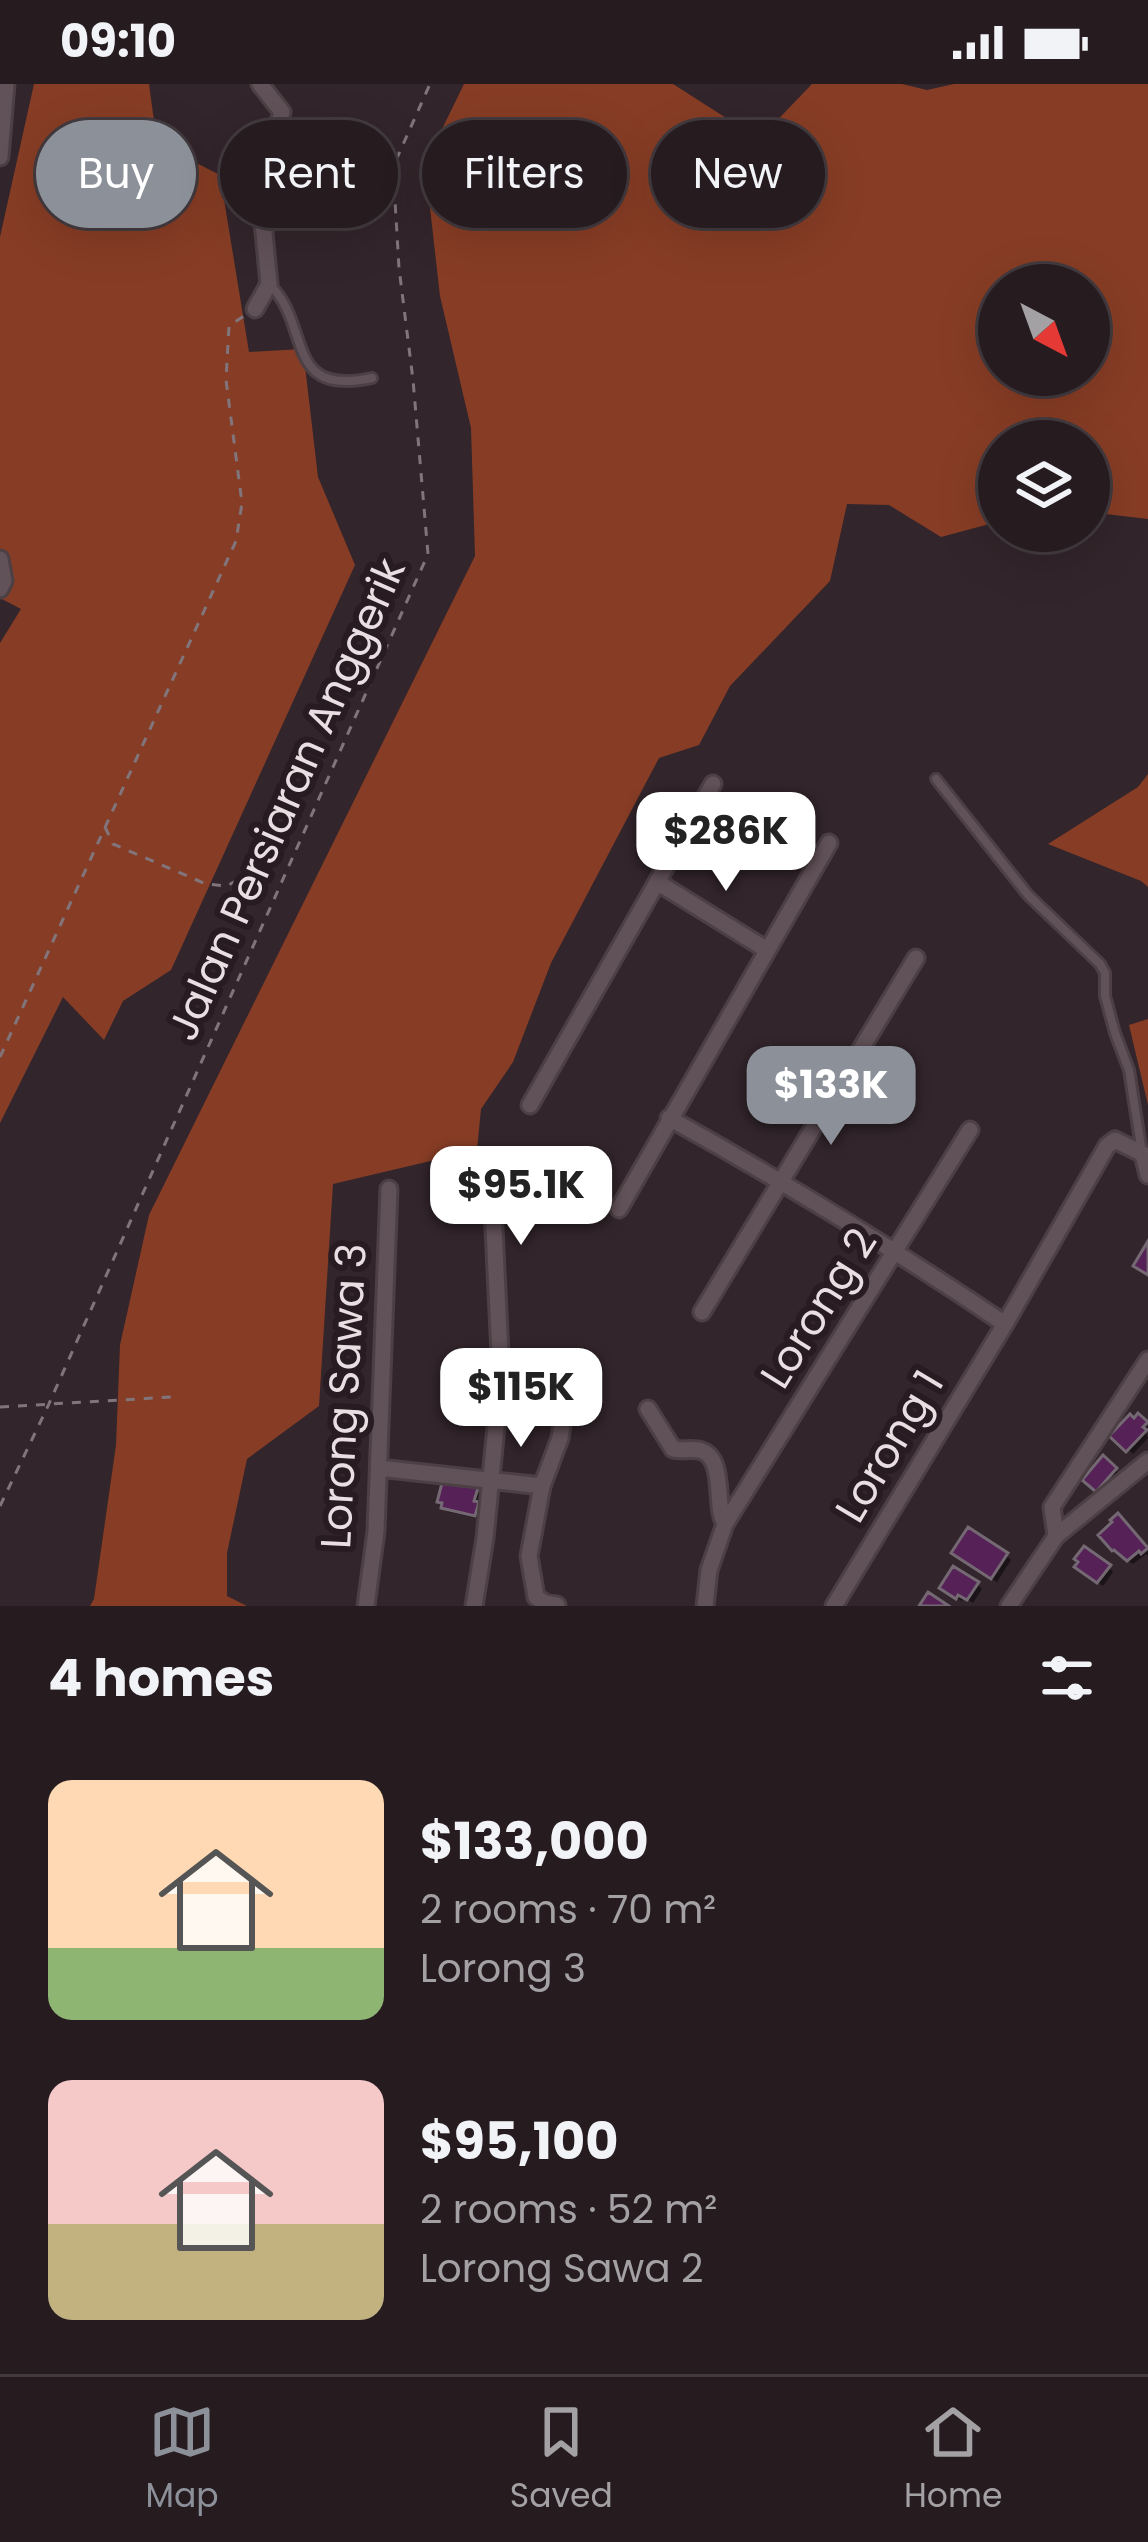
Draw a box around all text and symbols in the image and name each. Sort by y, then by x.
text: 09:10 [60,10,176,73]
chip: Buy [36,120,196,228]
chip: Rent [220,120,398,228]
chip: Filters [422,120,627,228]
chip: New [651,120,825,228]
north arrow [978,264,1110,396]
map controls [978,264,1110,552]
button: layers [978,420,1110,552]
street label: Jalan Persiaran Anggerik [153,548,420,1050]
pin: $286K [642,792,810,894]
text: $286K [663,803,789,858]
pin: $133K [747,1046,915,1148]
text: $133K [774,1057,888,1112]
pin: $95.1K [423,1146,619,1248]
text: $95.1K [457,1157,585,1212]
street label: Lorong 2 [746,1217,891,1399]
street label: Lorong Sawa 3 [306,1242,381,1550]
pin: $115K [437,1348,605,1450]
text: $115K [467,1359,575,1414]
street label: Lorong 1 [821,1359,958,1533]
text: 4 homes [48,1642,274,1714]
icon: filters [1034,1645,1100,1711]
text: $133,000 [420,1805,649,1877]
icon: home [144,1828,288,1972]
text: 2 rooms · 70 m² [420,1882,716,1937]
text: Lorong 3 [420,1941,586,1996]
text: $95,100 [420,2105,618,2177]
icon: home [144,2128,288,2272]
text: 2 rooms · 52 m² [420,2182,717,2237]
text: Lorong Sawa 2 [420,2241,704,2296]
tab: Map [146,2399,219,2521]
tab: Saved [510,2399,613,2521]
tab: Home [904,2399,1002,2521]

